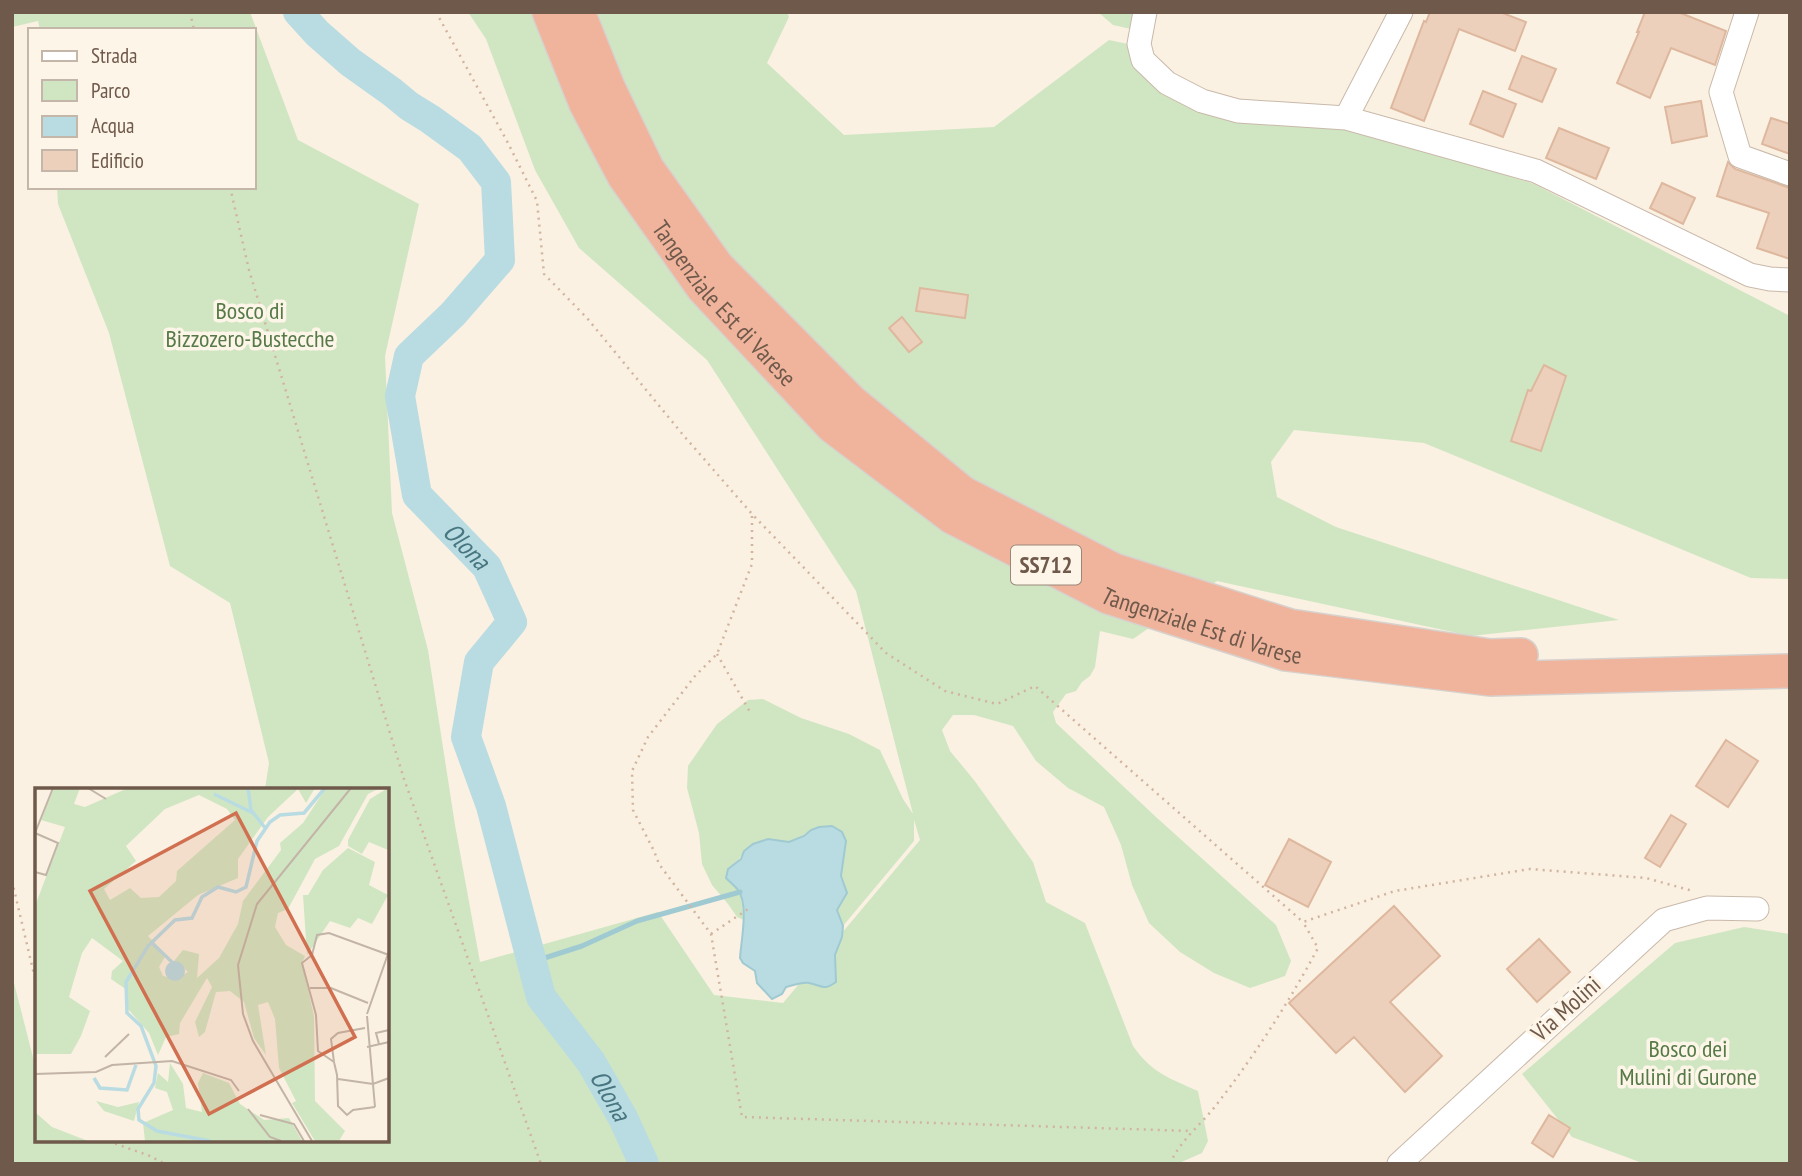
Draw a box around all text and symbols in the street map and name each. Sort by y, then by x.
legend [28,28,256,189]
text: Strada [91,42,137,69]
text: Parco [91,77,130,104]
text: Acqua [91,112,134,139]
text: Edificio [91,147,144,174]
street label: Tangenziale Est di Varese [645,214,803,393]
park label: Bosco di Bizzozero-Bustecche [166,295,334,354]
water label: Olona [437,515,499,578]
road number: SS712 [1011,545,1081,584]
street label: Tangenziale Est di Varese [1096,580,1304,671]
inset map [35,788,388,1141]
street label: Via Molini [1524,969,1607,1049]
park label: Bosco dei Mulini di Gurone [1619,1033,1757,1092]
water label: Olona [583,1064,639,1128]

